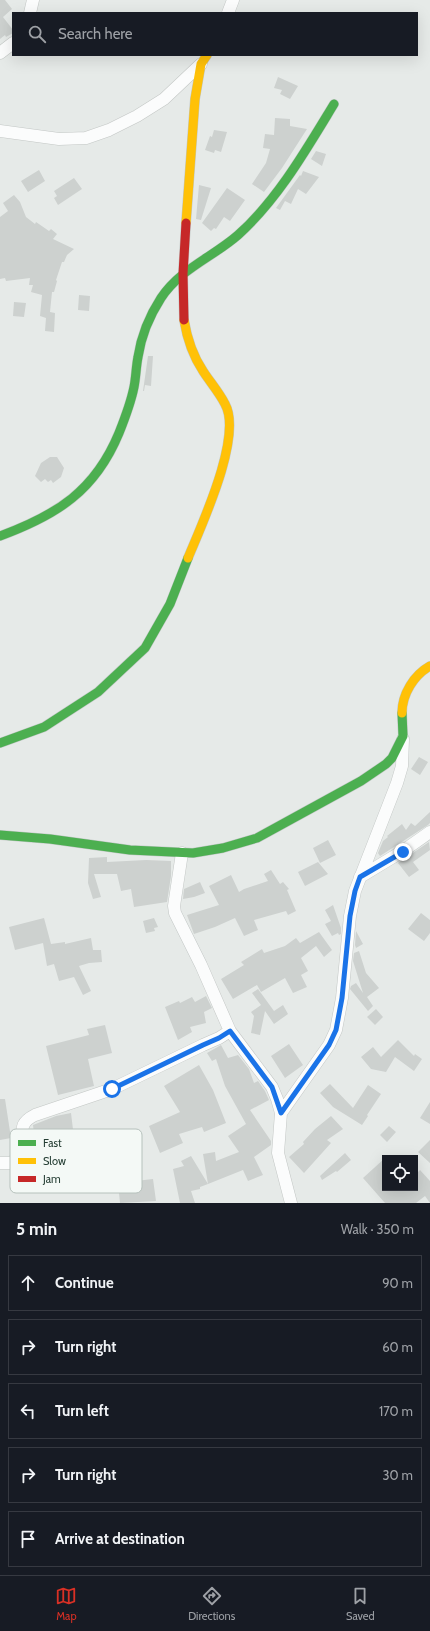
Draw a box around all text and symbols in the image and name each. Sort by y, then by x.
search box [12,12,418,56]
icon: search [26,23,48,45]
text: Search here [58,25,133,43]
route end [394,843,412,861]
route start [103,1080,121,1098]
legend [10,1129,142,1193]
text: Fast [43,1136,62,1150]
text: Slow [43,1154,66,1168]
map controls [382,1155,418,1191]
button: locate [382,1155,418,1191]
text: Jam [42,1172,61,1186]
text: 5 min [16,1219,57,1239]
text: Walk · 350 m [341,1221,414,1237]
icon: ahead [17,1272,39,1294]
text: Continue [55,1274,114,1292]
text: 90 m [382,1275,413,1291]
icon: right [17,1336,39,1358]
text: Turn right [55,1338,116,1356]
text: 60 m [382,1339,413,1355]
icon: left [17,1400,39,1422]
text: Turn left [55,1402,109,1420]
text: 170 m [379,1403,413,1419]
icon: right [17,1464,39,1486]
text: Turn right [55,1466,116,1484]
text: 30 m [383,1467,413,1483]
icon: arrive [17,1528,39,1550]
text: Arrive at destination [55,1530,185,1548]
tab: Map [55,1585,77,1623]
tab: Directions [188,1585,235,1623]
tab: Saved [346,1585,375,1623]

